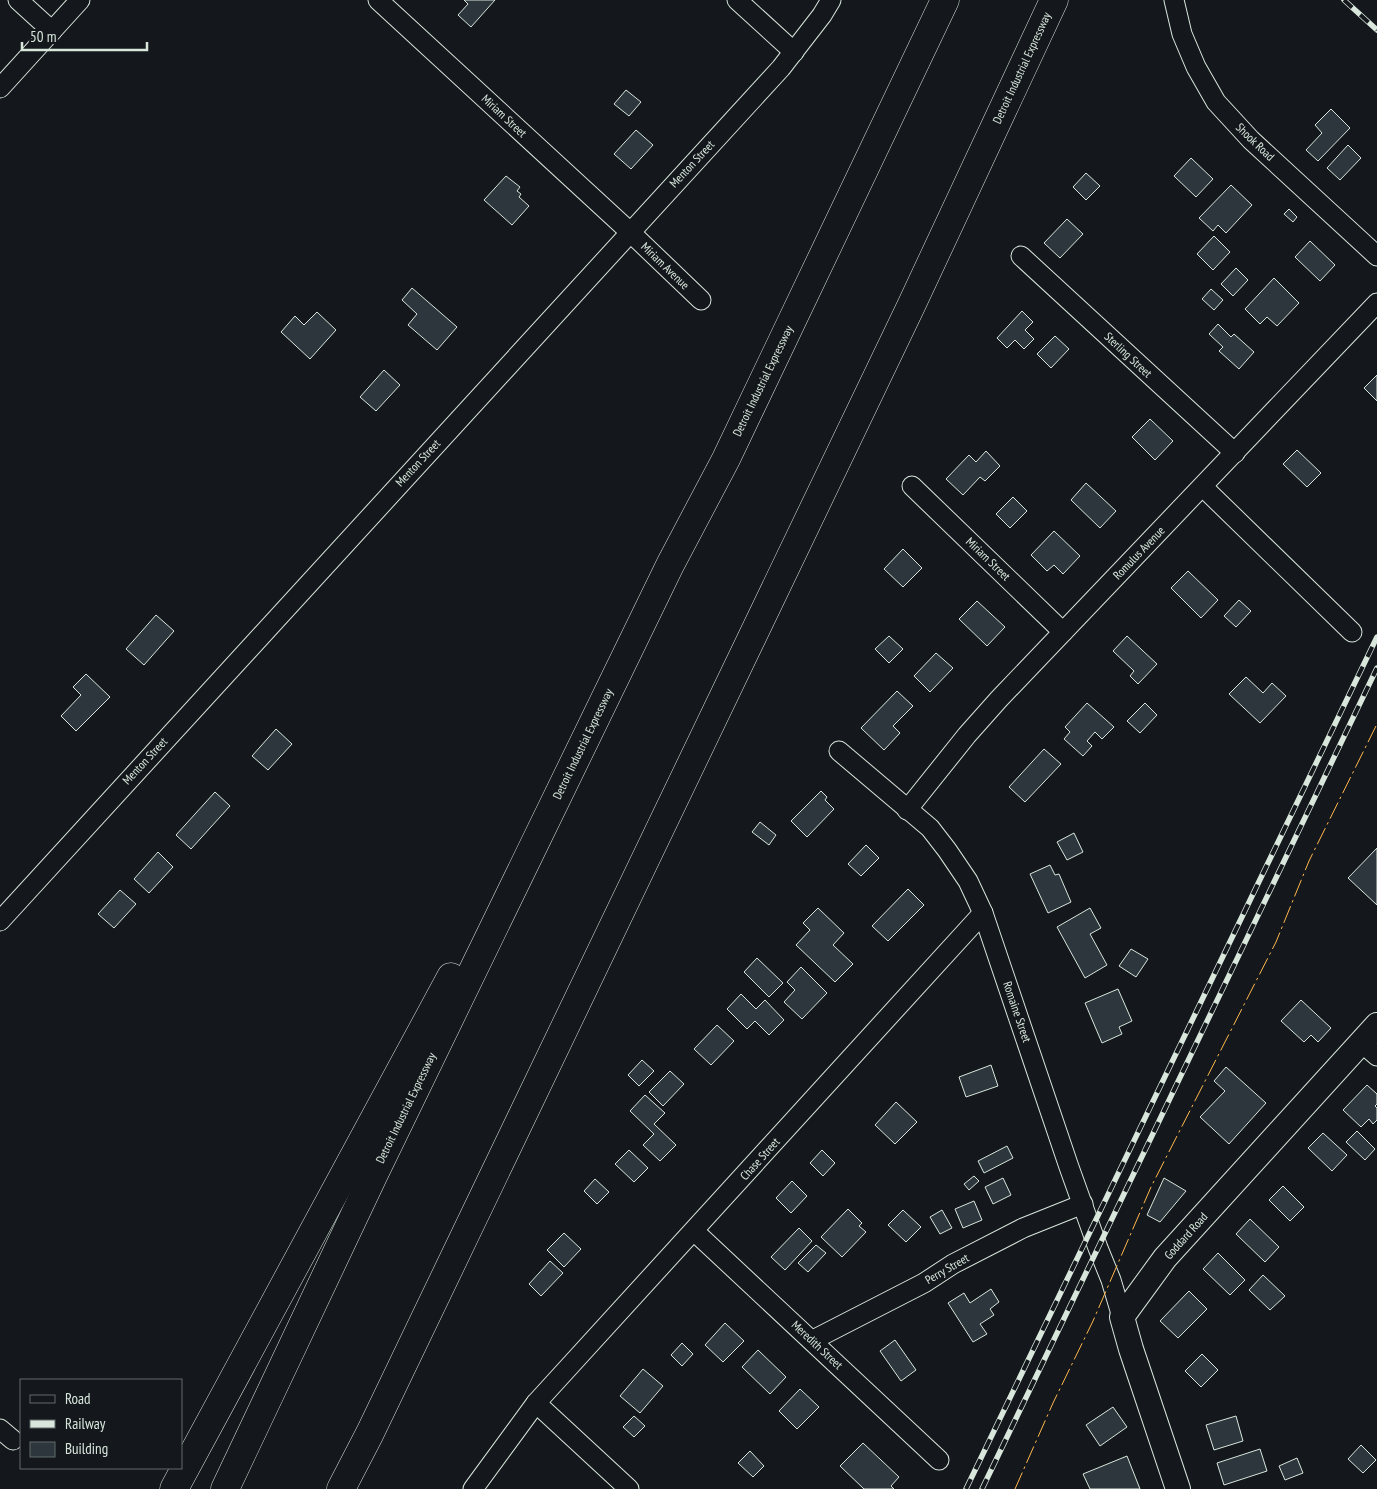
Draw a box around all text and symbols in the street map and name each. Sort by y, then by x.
street label: Detroit Industrial Expressway [989,9,1054,126]
scale bar [22,20,148,52]
text: 50 m [30,27,56,46]
street label: Miriam Street [479,91,530,141]
street label: Shook Road [1233,120,1278,164]
street label: Menton Street [666,136,718,190]
street label: Miriam Avenue [638,239,693,292]
street label: Detroit Industrial Expressway [729,323,796,439]
street label: Sterling Street [1101,329,1156,381]
street label: Menton Street [392,435,444,489]
street label: Romulus Avenue [1110,523,1168,582]
street label: Miriam Street [963,534,1014,584]
street label: Detroit Industrial Expressway [549,686,616,802]
street label: Menton Street [119,733,171,787]
street label: Romaine Street [1000,979,1035,1045]
street label: Detroit Industrial Expressway [372,1050,439,1166]
street label: Chase Street [737,1134,783,1183]
street label: Goddard Road [1161,1209,1211,1262]
street label: Perry Street [922,1250,972,1287]
street label: Meredith Street [789,1317,847,1373]
legend [20,1379,182,1469]
text: Road [65,1389,91,1408]
text: Railway [65,1414,106,1433]
text: Building [65,1439,108,1458]

